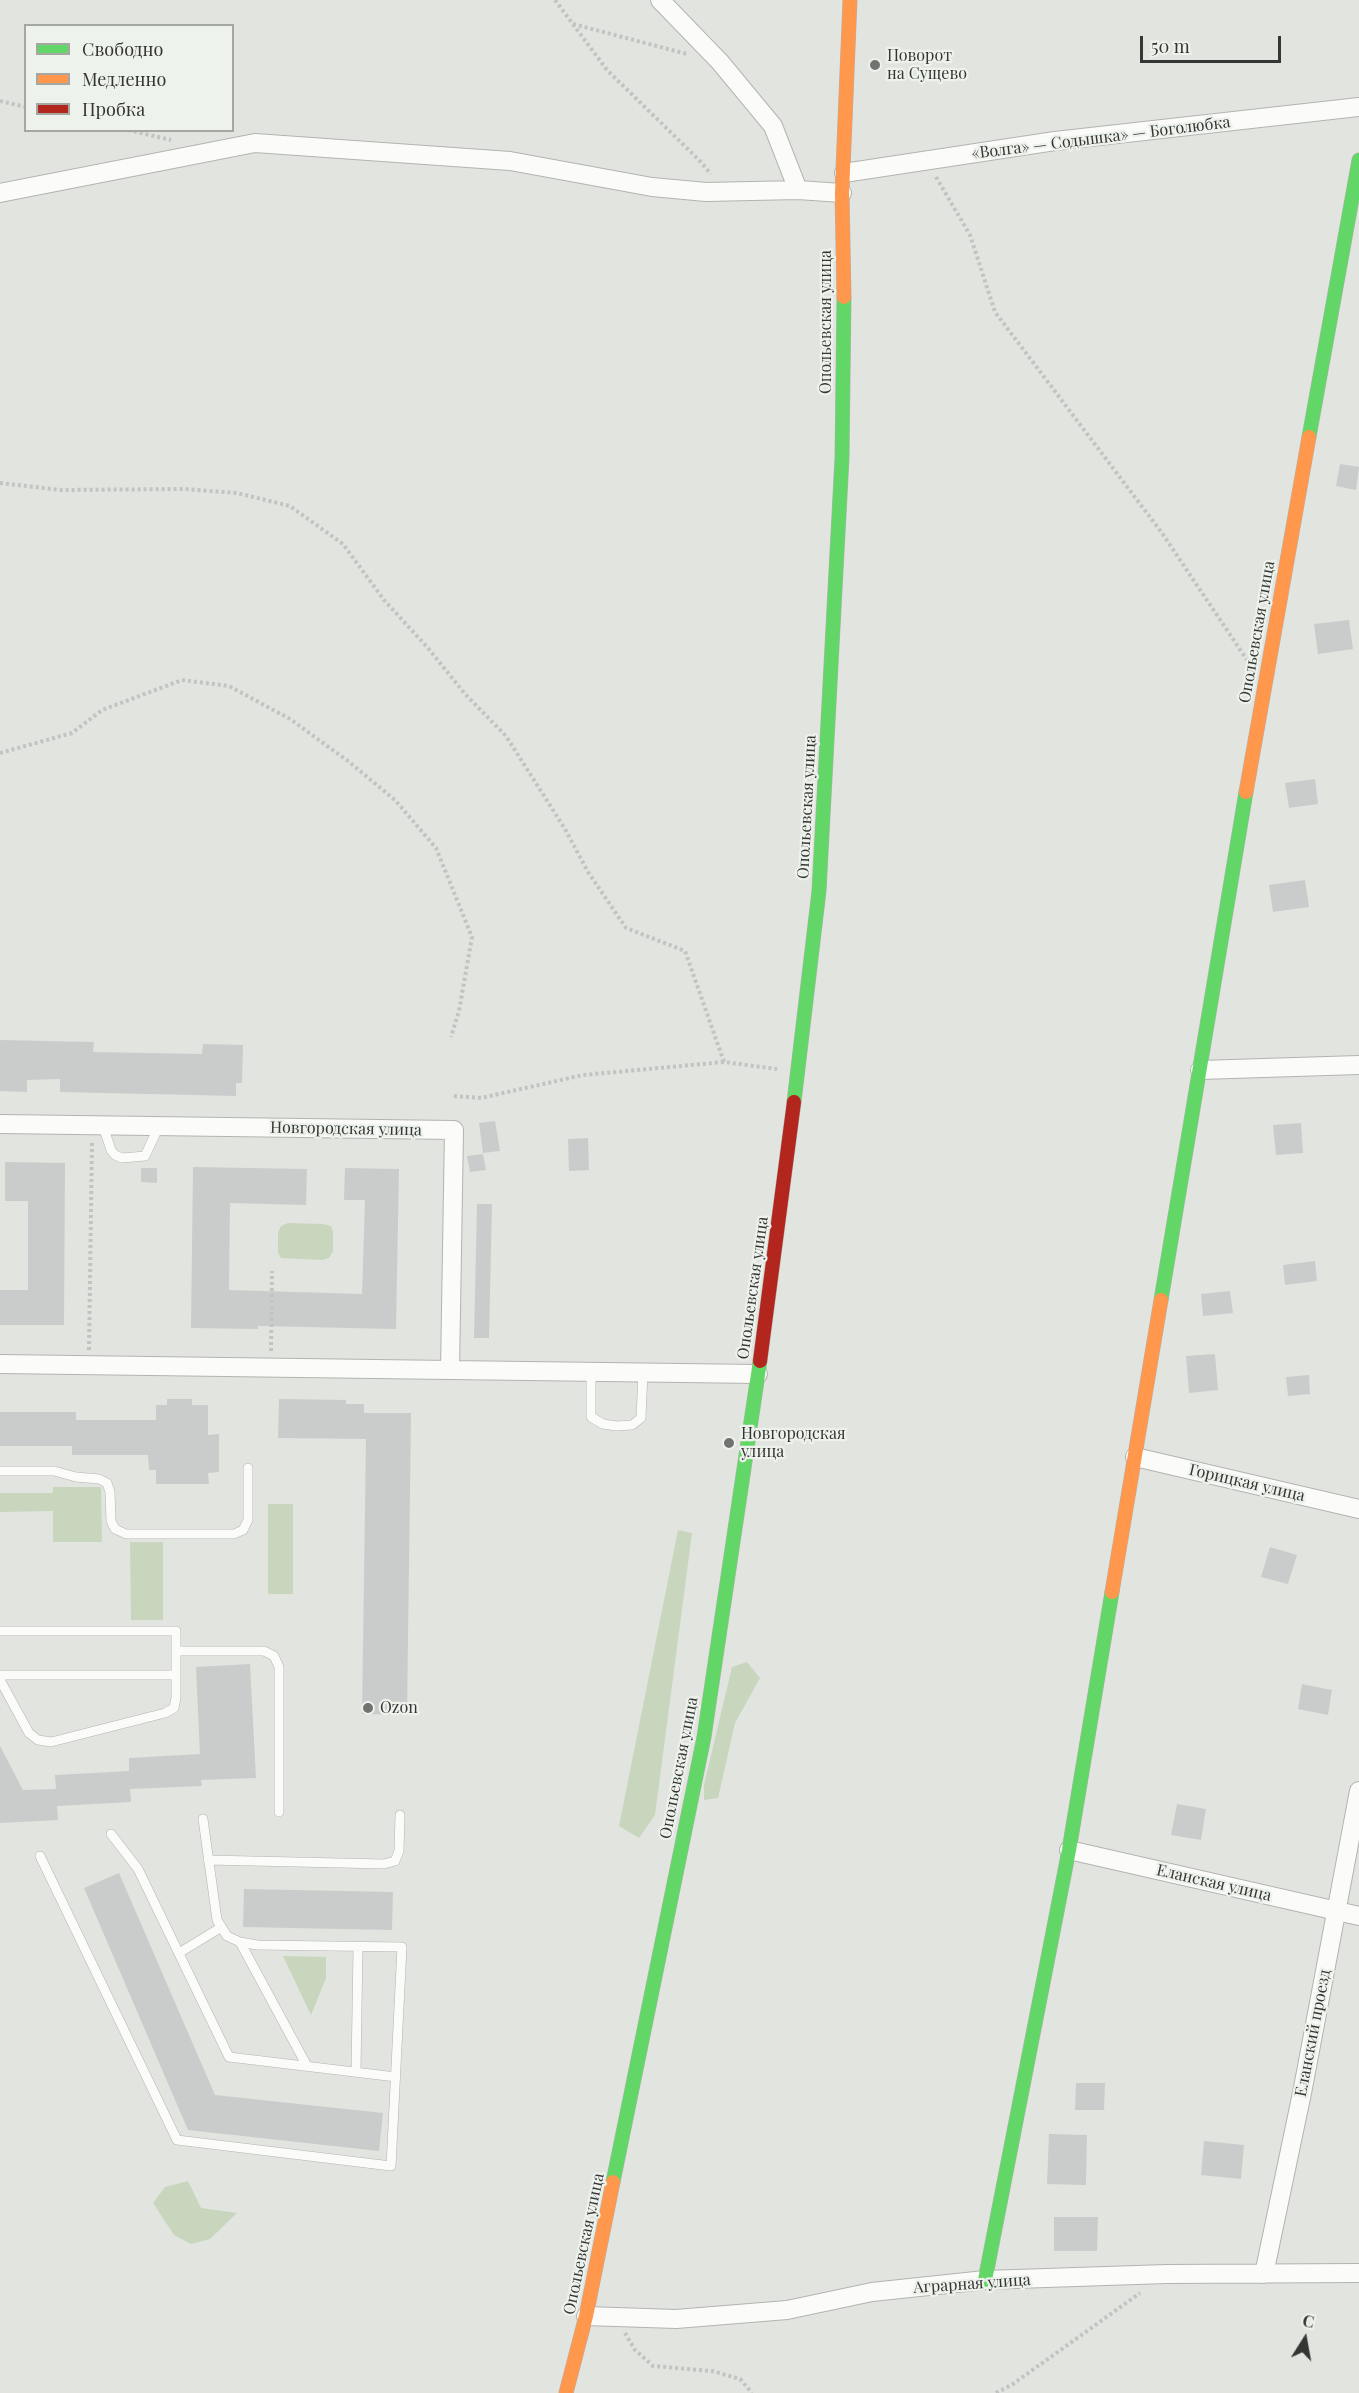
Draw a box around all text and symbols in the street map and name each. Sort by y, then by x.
legend [24,24,234,132]
scale bar [1143,24,1284,62]
text: 50 m [1151,34,1190,58]
text: Свободно [82,37,163,61]
place label: Поворот на Сущево [887,46,967,84]
marker: Поворот на Сущево [868,58,882,72]
text: Медленно [82,67,166,91]
text: Пробка [82,97,145,121]
street label: «Волга» — Содышка» — Боголюбка [970,113,1232,163]
street label: Опольевская улица [816,250,836,394]
street label: Опольевская улица [1235,559,1279,705]
street label: Опольевская улица [794,735,820,879]
street label: Новгородская улица [270,1118,422,1140]
street label: Опольевская улица [733,1215,773,1361]
place label: Новгородская улица [741,1424,846,1462]
marker: Новгородская улица [722,1436,736,1450]
street label: Горицкая улица [1187,1460,1307,1506]
street label: Опольевская улица [656,1695,702,1841]
place label: Ozon [380,1698,418,1718]
marker: Ozon [361,1701,375,1715]
street label: Еланская улица [1155,1860,1273,1906]
street label: Еланский проезд [1291,1968,1335,2098]
street label: Опольевская улица [560,2172,608,2316]
street label: Аграрная улица [913,2270,1031,2298]
north arrow [1275,2309,1335,2369]
text: С [1301,2309,1316,2332]

